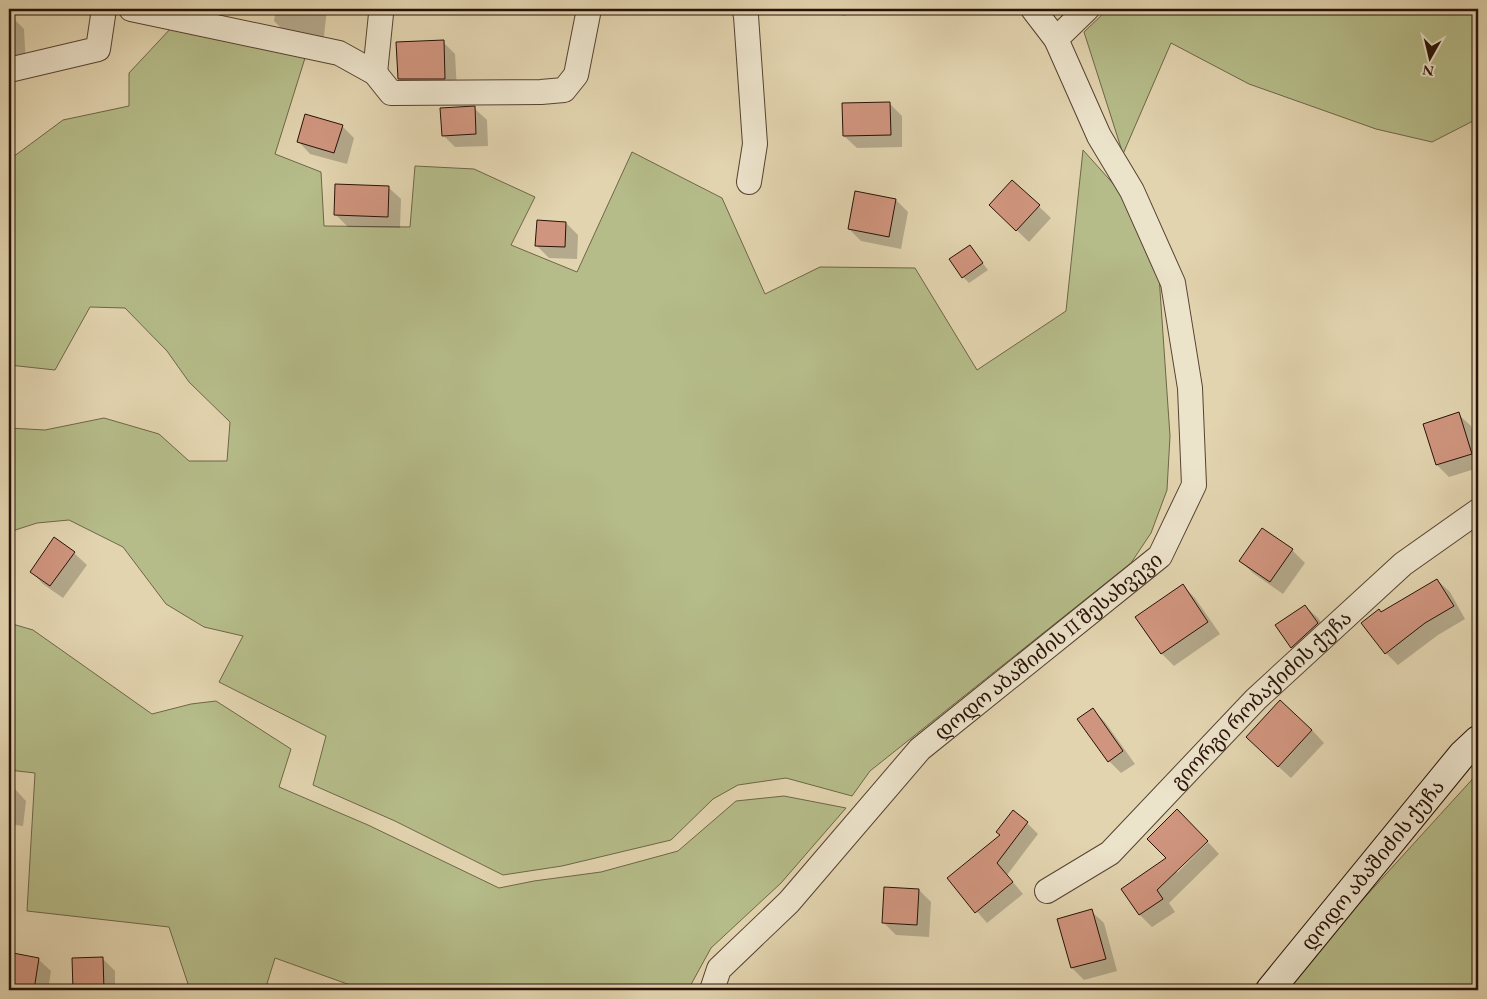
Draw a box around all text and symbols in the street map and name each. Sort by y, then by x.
north arrow [1404,32,1454,82]
text: N [1421,61,1435,81]
street label: დოდო აბაშიძის II შესახვევი [929,546,1168,745]
street label: გიორგი რობაქიძის ქუჩა [1165,605,1357,794]
street label: დოდო აბაშიძის ქუჩა [1295,774,1450,955]

